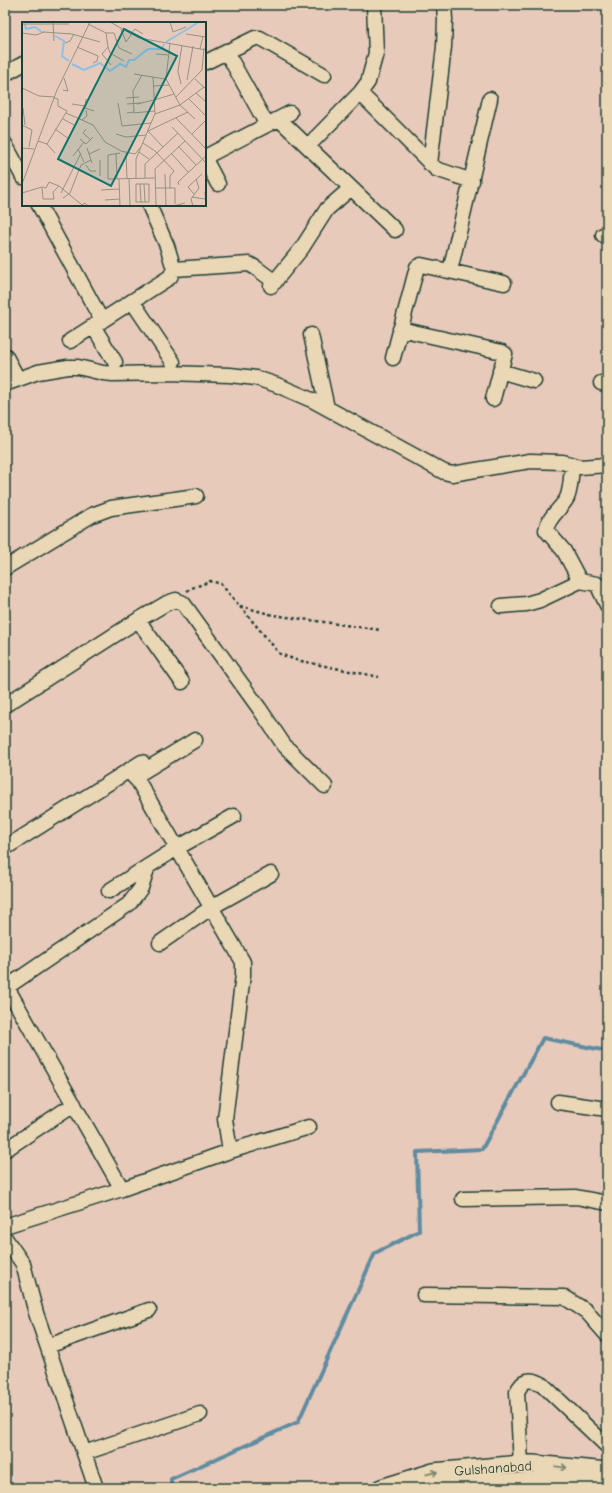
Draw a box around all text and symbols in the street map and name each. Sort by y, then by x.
inset map [22,22,206,206]
street label: Gulshanabad [454,1457,532,1480]
one-way arrow [554,1463,567,1471]
one-way arrow [425,1468,438,1476]

